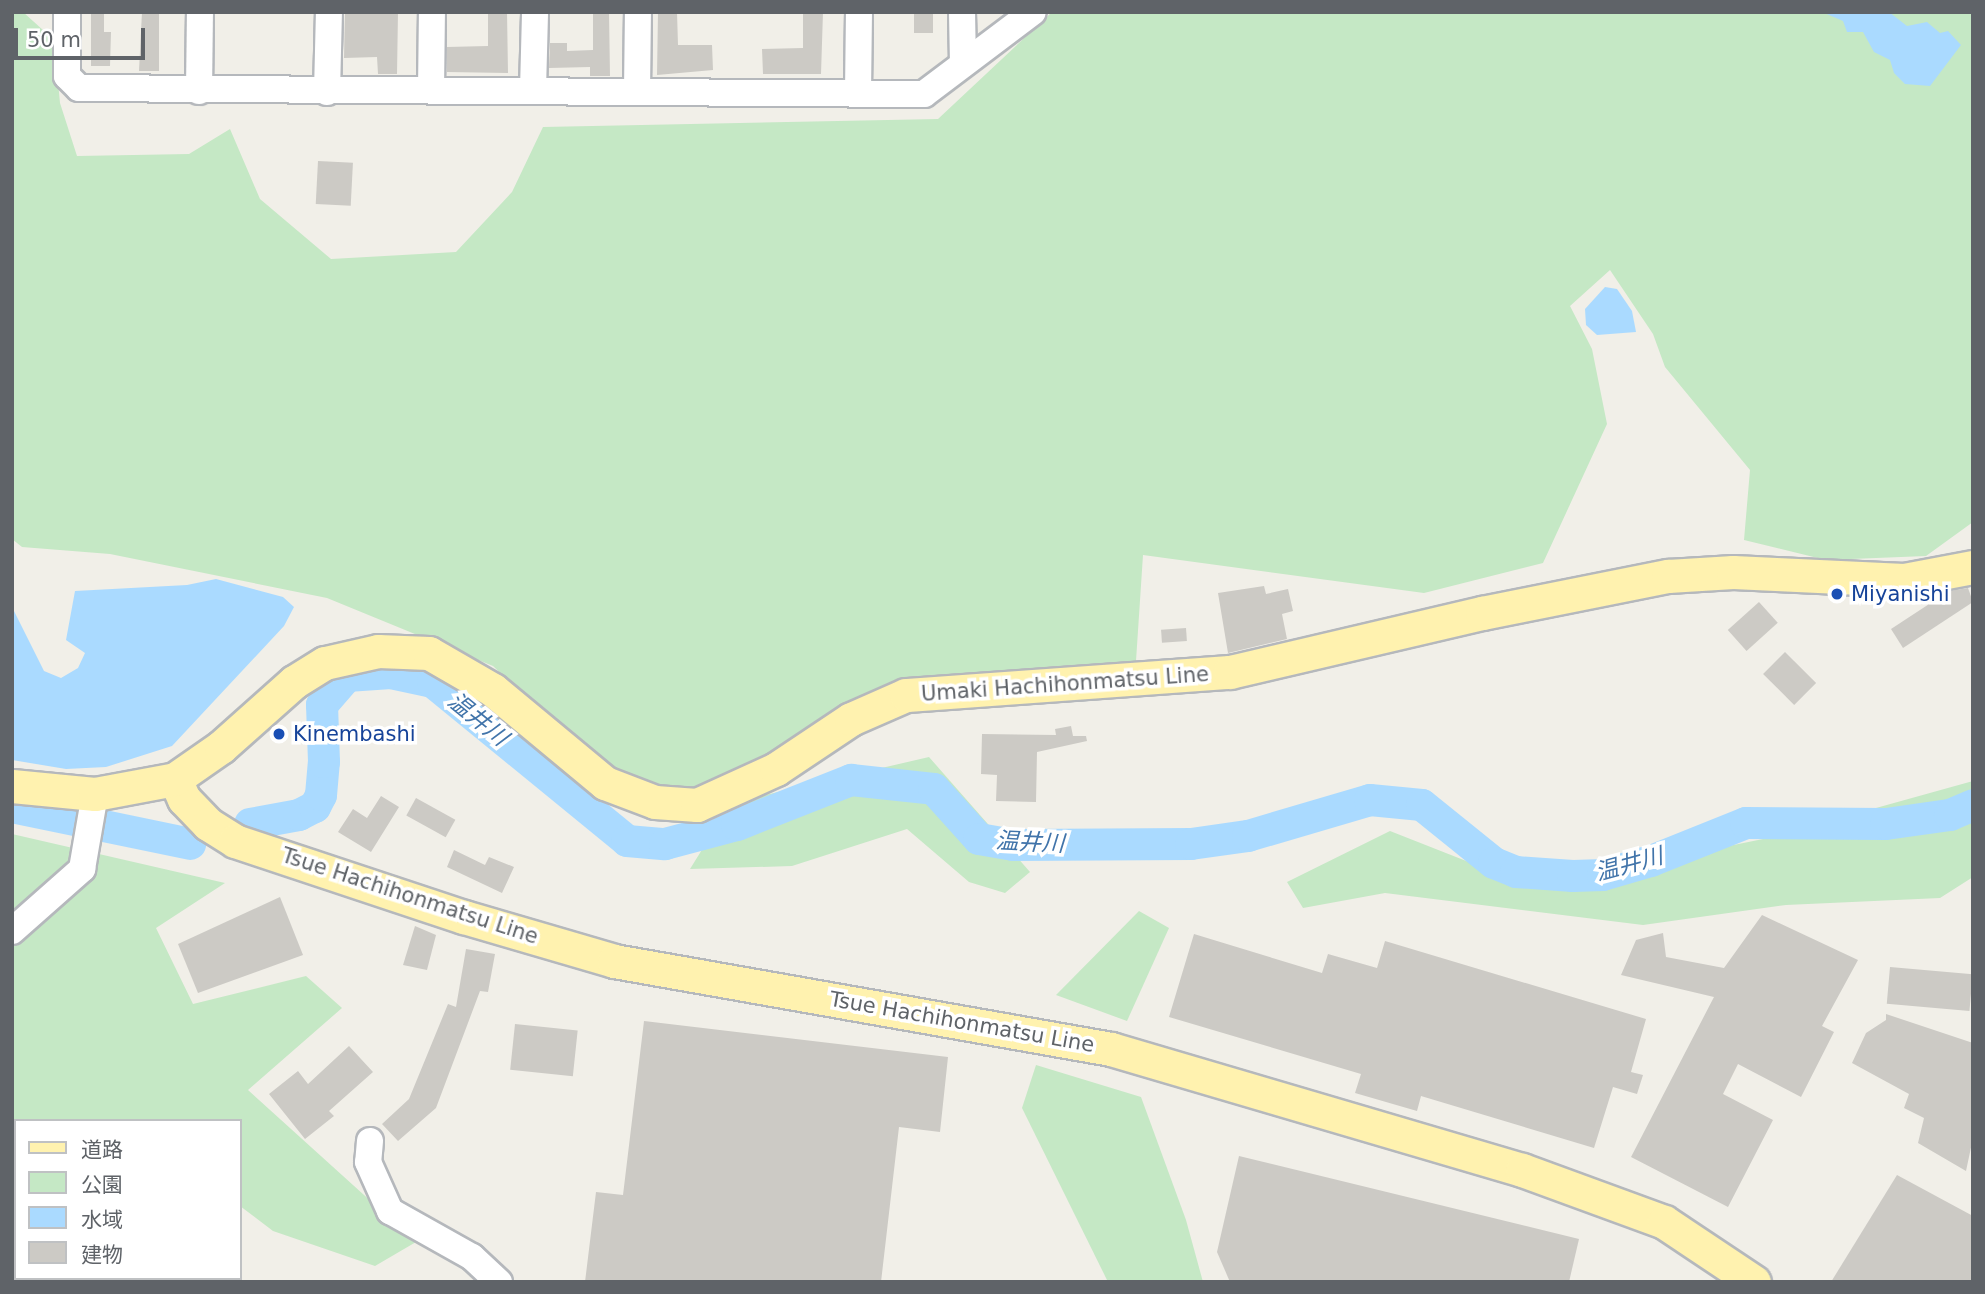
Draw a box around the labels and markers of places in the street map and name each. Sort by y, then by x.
place label: Miyanishi [1851,581,1949,607]
marker: Miyanishi [1829,586,1845,602]
place label: Kinembashi [293,721,416,747]
marker: Kinembashi [271,726,287,742]

